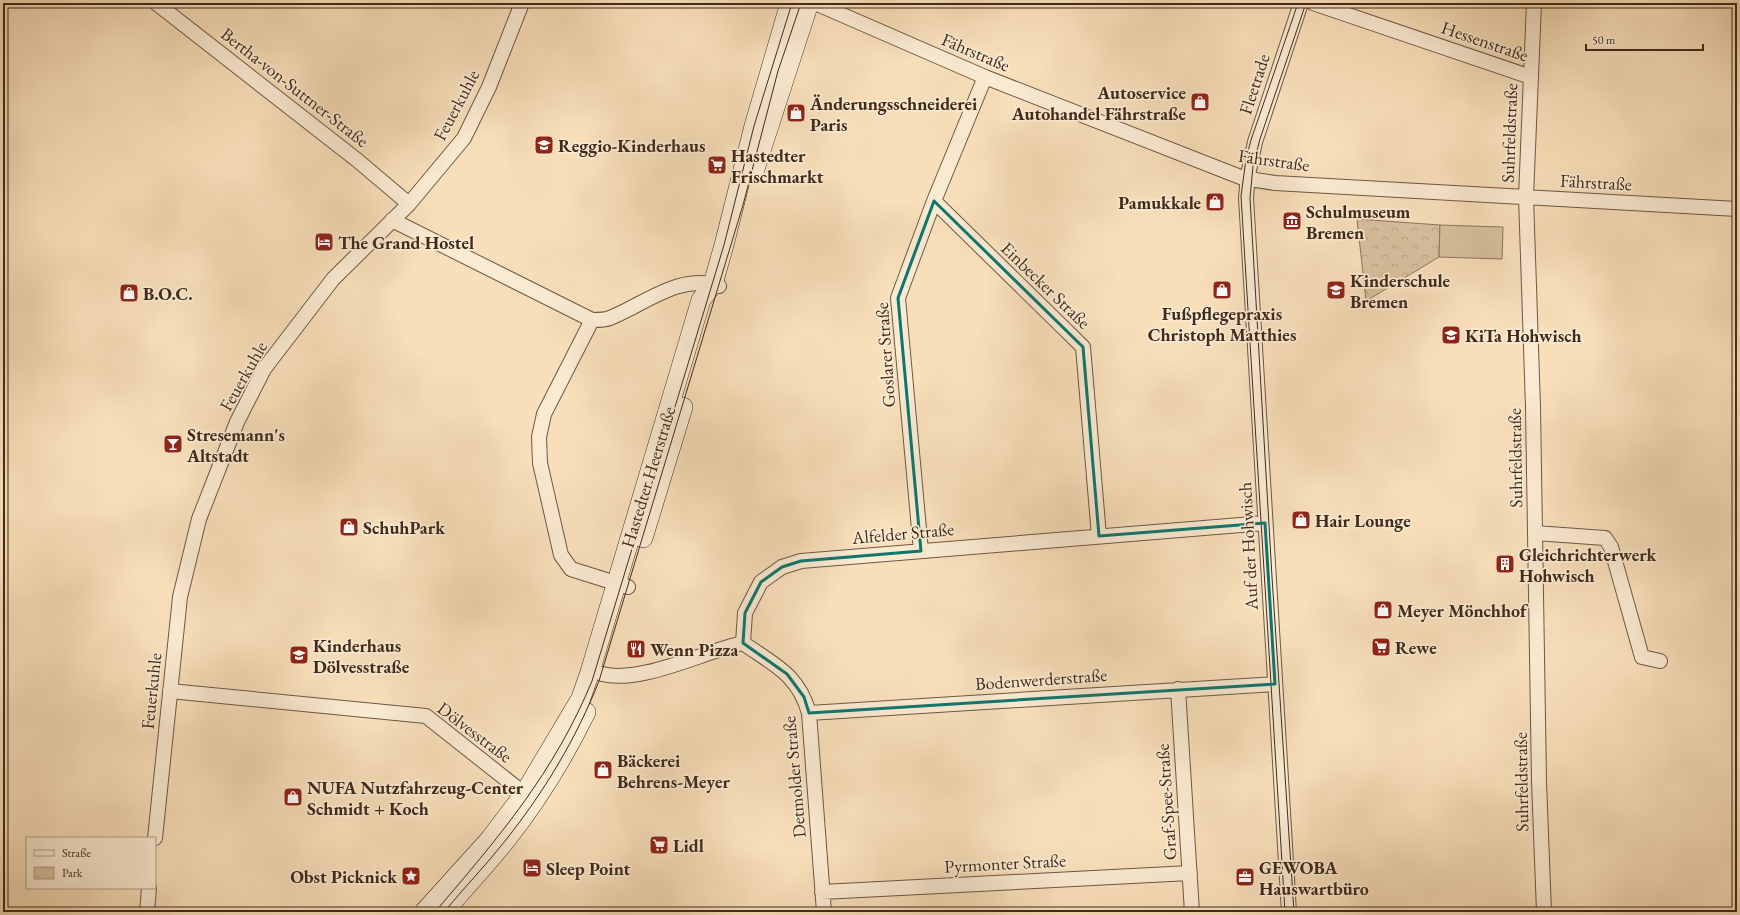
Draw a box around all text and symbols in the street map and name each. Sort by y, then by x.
street label: Hessenstraße [1438,15,1532,67]
street label: Bertha-von-Suttner-Straße [216,22,374,152]
scale bar [1586,26,1703,52]
street label: Fährstraße [938,27,1014,77]
text: 50 m [1592,32,1616,48]
street label: Fleetrade [1233,51,1275,117]
street label: Feuerkuhle [428,66,484,144]
place label: Autoservice Autohandel Fährstraße [1011,81,1186,125]
street label: Suhrfeldstraße [1496,83,1522,183]
shop icon: Autoservice Autohandel Fährstraße [1189,91,1211,113]
place label: Änderungsschneiderei Paris [809,92,978,136]
shop icon: Änderungsschneiderei Paris [785,102,807,124]
school or university icon: Reggio-Kinderhaus [533,134,555,156]
place label: Reggio-Kinderhaus [558,134,705,157]
place label: Hastedter Frischmarkt [731,144,824,188]
street label: Fährstraße [1237,144,1311,176]
supermarket icon: Hastedter Frischmarkt [706,154,728,176]
street label: Fährstraße [1559,169,1633,195]
place label: Pamukkale [1118,191,1201,214]
shop icon: Pamukkale [1204,191,1226,213]
place label: Schulmuseum Bremen [1306,200,1411,244]
museum icon: Schulmuseum Bremen [1281,210,1303,232]
hotel icon: The Grand Hostel [313,231,335,253]
place label: The Grand Hostel [338,231,474,254]
street label: Einbecker Straße [996,236,1096,334]
place label: Kinderschule Bremen [1350,269,1450,313]
shop icon: Fußpflegepraxis Christoph Matthies [1211,279,1233,301]
school or university icon: Kinderschule Bremen [1325,279,1347,301]
shop icon: B.O.C. [118,282,140,304]
place label: B.O.C. [143,282,193,305]
street label: Goslarer Straße [870,302,900,408]
place label: Fußpflegepraxis Christoph Matthies [1148,302,1296,346]
school or university icon: KiTa Hohwisch [1440,324,1462,346]
place label: KiTa Hohwisch [1465,324,1582,347]
street label: Feuerkuhle [214,337,272,415]
street label: Hastedter Heerstraße [616,404,680,550]
street label: Suhrfeldstraße [1503,408,1527,508]
place label: Stresemann's Altstadt [186,423,285,467]
bar icon: Stresemann's Altstadt [162,433,184,455]
street label: Auf der Hohwisch [1233,481,1263,612]
shop icon: Hair Lounge [1290,509,1312,531]
place label: Hair Lounge [1315,509,1411,532]
shop icon: SchuhPark [338,516,360,538]
place label: SchuhPark [363,516,446,539]
street label: Alfelder Straße [850,517,955,549]
place label: Gleichrichterwerk Hohwisch [1519,543,1658,587]
building icon: Gleichrichterwerk Hohwisch [1494,553,1516,575]
shop icon: Meyer Mönchhof [1372,599,1394,621]
place label: Meyer Mönchhof [1397,599,1529,622]
place label: Kinderhaus Dölvesstraße [313,634,410,678]
supermarket icon: Rewe [1370,636,1392,658]
place label: Rewe [1395,636,1437,659]
restaurant icon: Wenn Pizza [625,638,647,660]
place label: Wenn Pizza [650,638,738,661]
school or university icon: Kinderhaus Dölvesstraße [288,644,310,666]
street label: Feuerkuhle [136,652,166,730]
street label: Bodenwerderstraße [974,663,1108,695]
street label: Dölvesstraße [433,696,517,768]
street label: Detmolder Straße [777,715,811,839]
street label: Suhrfeldstraße [1509,732,1533,832]
street label: Graf-Spee-Straße [1150,743,1182,861]
place label: Bäckerei Behrens-Meyer [617,749,730,793]
shop icon: Bäckerei Behrens-Meyer [592,759,614,781]
place label: NUFA Nutzfahrzeug-Center Schmidt + Koch [307,776,524,820]
shop icon: NUFA Nutzfahrzeug-Center Schmidt + Koch [282,786,304,808]
supermarket icon: Lidl [648,834,670,856]
place label: Lidl [673,834,704,857]
legend [26,837,156,889]
text: Straße [62,845,91,861]
street label: Pyrmonter Straße [944,848,1066,878]
place label: GEWOBA Hauswartbüro [1259,856,1369,900]
hotel icon: Sleep Point [521,857,543,879]
place label: Sleep Point [546,857,631,880]
text: Park [62,865,83,881]
place label: Obst Picknick [290,865,398,888]
place icon: Obst Picknick [400,865,422,887]
office icon: GEWOBA Hauswartbüro [1234,866,1256,888]

